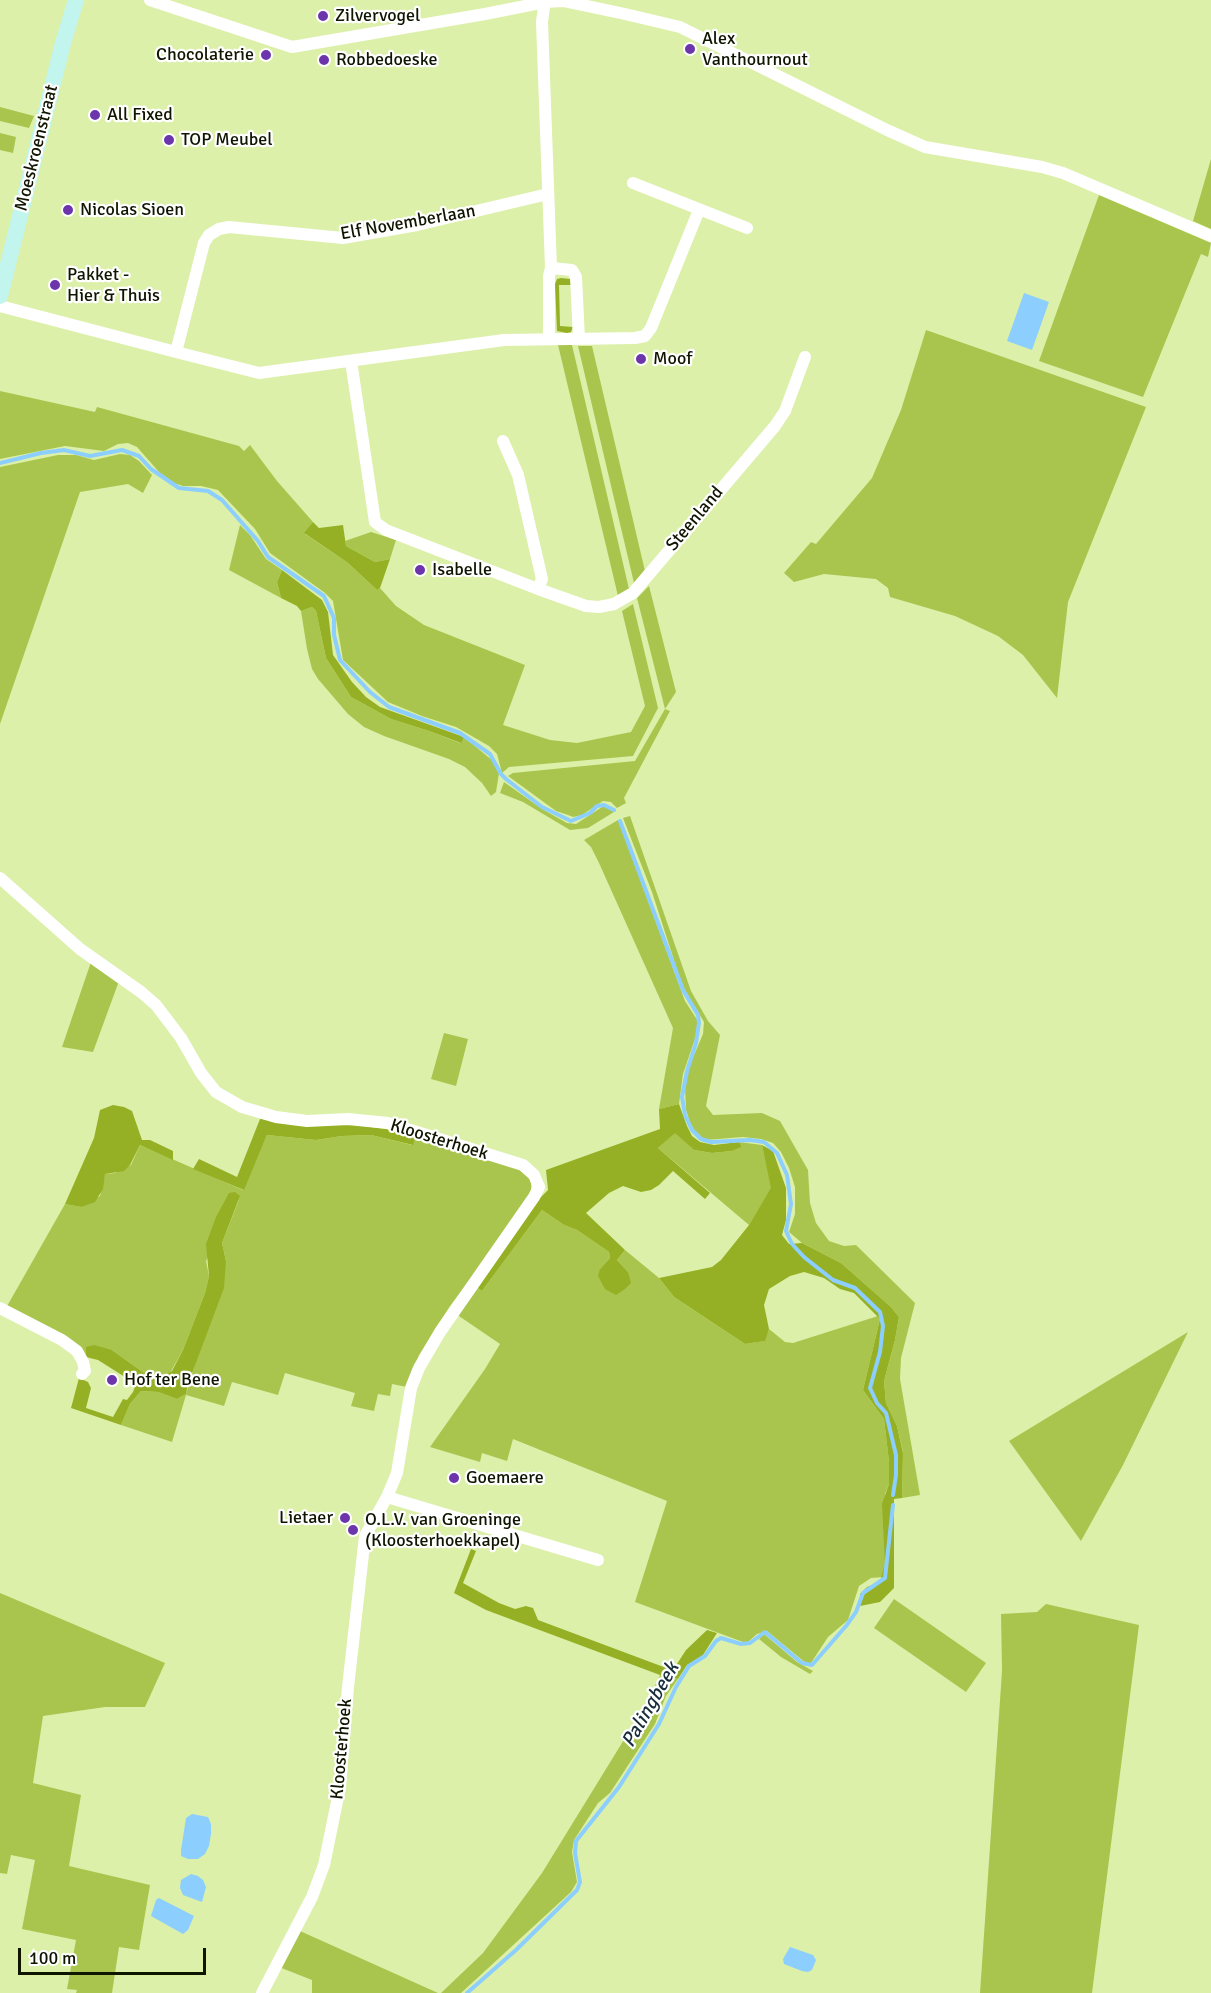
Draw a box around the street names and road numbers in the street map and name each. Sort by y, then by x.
street label: Moeskroenstraat [11,83,63,213]
street label: Elf Novemberlaan [339,201,477,245]
street label: Steenland [662,482,728,556]
street label: Kloosterhoek [387,1115,491,1165]
street label: Kloosterhoek [327,1698,357,1800]

